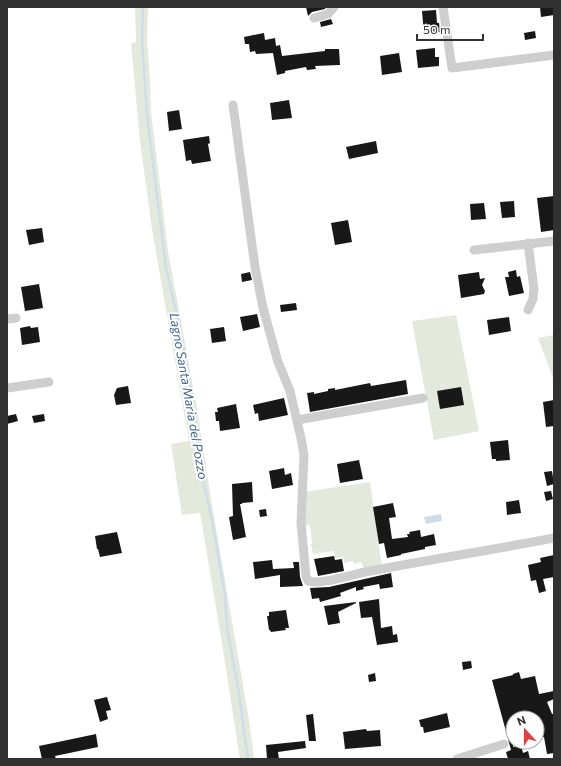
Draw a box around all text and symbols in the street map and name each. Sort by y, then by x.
scale bar [417,16,483,42]
text: 50 m [423,22,451,36]
water label: Lagno Santa Maria del Pozzo [166,311,212,481]
north arrow [505,710,545,750]
text: N [515,713,527,728]

